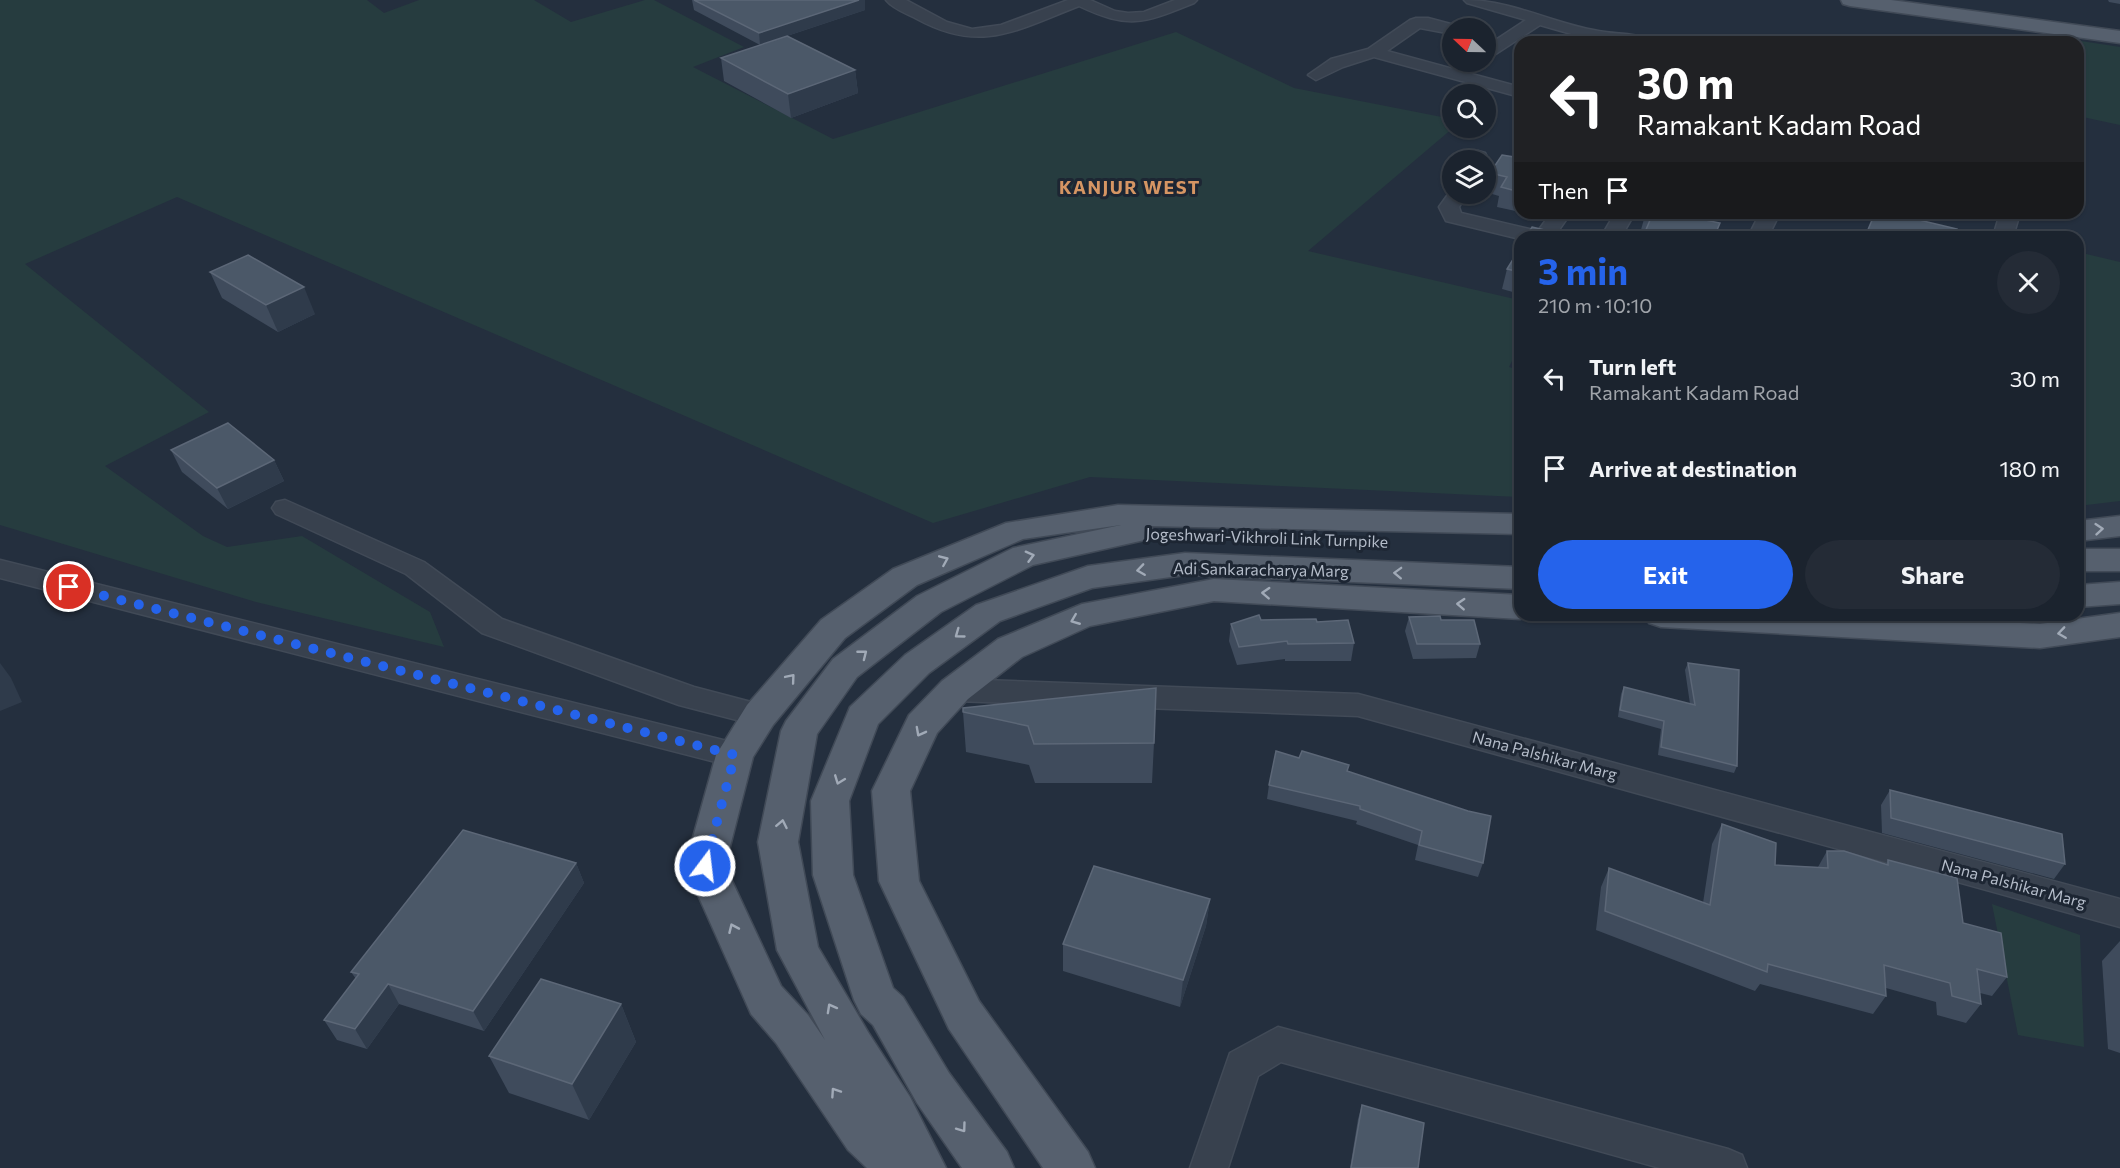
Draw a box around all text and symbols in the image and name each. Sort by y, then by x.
north arrow [1442,18,1496,72]
map controls [1442,18,1496,204]
text: 30 m [1637,56,1734,108]
icon: left [1538,60,1616,138]
button: search [1442,84,1496,138]
text: Ramakant Kadam Road [1637,108,1921,141]
button: layers [1442,150,1496,204]
icon: arrive [1601,174,1634,207]
district label: KANJUR WEST [1059,176,1201,198]
text: Then [1538,177,1589,204]
text: 3 min [1538,248,1628,292]
button: close [1997,251,2060,314]
text: 210 m · 10:10 [1538,293,1652,317]
text: Turn left [1589,353,1676,380]
icon: left [1538,362,1571,395]
text: 30 m [2010,365,2060,392]
text: Ramakant Kadam Road [1589,380,1799,404]
icon: arrive [1538,452,1571,485]
text: Arrive at destination [1589,455,1797,482]
text: 180 m [1999,455,2060,482]
street label: Jogeshwari-Vikhroli Link Turnpike [1145,523,1389,551]
one-way arrow [2094,523,2103,536]
button: Exit [1538,540,1793,609]
button: Share [1805,540,2060,609]
one-way arrow [1025,550,1035,563]
one-way arrow [938,556,949,568]
street label: Adi Sankaracharya Marg [1173,558,1349,580]
pin [43,561,94,612]
one-way arrow [1136,564,1145,576]
one-way arrow [1394,566,1403,579]
icon: arrive [52,570,85,603]
one-way arrow [1262,587,1271,600]
one-way arrow [1457,597,1466,610]
one-way arrow [1070,613,1081,625]
one-way arrow [955,627,966,638]
one-way arrow [2058,627,2067,639]
one-way arrow [857,651,868,662]
one-way arrow [784,674,795,685]
one-way arrow [915,725,927,736]
street label: Nana Palshikar Marg [1471,727,1620,784]
one-way arrow [833,774,846,785]
one-way arrow [775,819,788,829]
position arrow [673,834,737,898]
street label: Nana Palshikar Marg [1940,855,2089,912]
one-way arrow [729,923,741,934]
one-way arrow [827,1004,838,1014]
one-way arrow [831,1088,842,1099]
one-way arrow [955,1121,966,1132]

